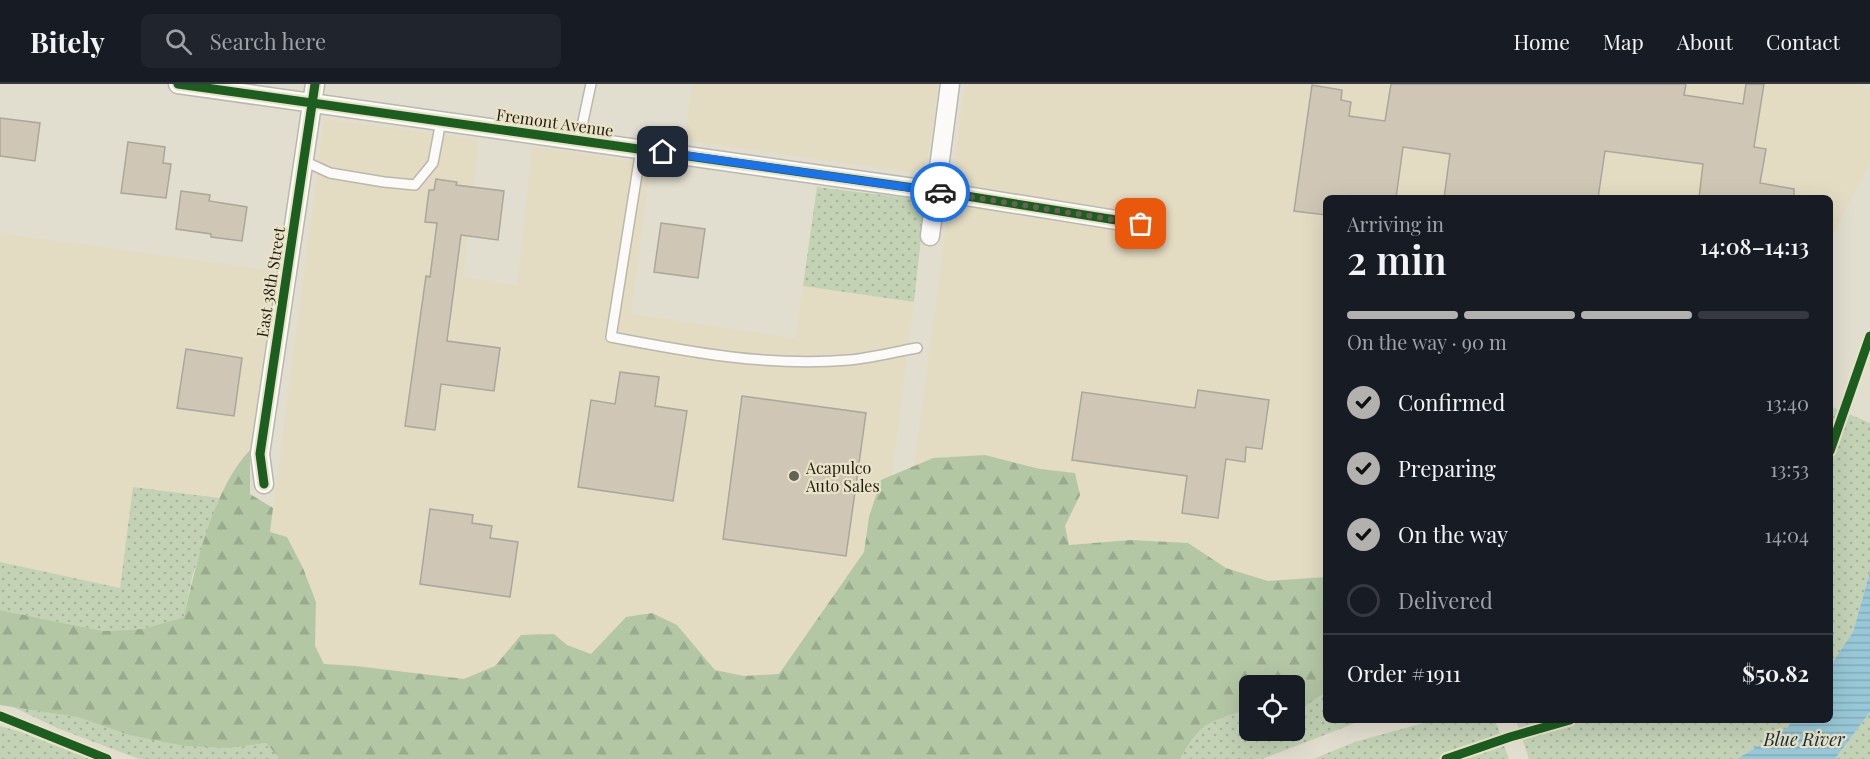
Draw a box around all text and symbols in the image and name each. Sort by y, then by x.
search box [141,14,561,68]
text: Bitely [30,23,105,60]
icon: search [162,25,195,58]
text: Search here [210,26,326,56]
text: Home [1514,27,1570,55]
text: Map [1603,27,1644,55]
text: About [1677,27,1733,55]
text: Contact [1766,27,1840,55]
street label: Fremont Avenue [495,103,615,141]
pin [637,126,688,177]
icon: home [646,135,679,168]
courier [910,162,970,222]
icon: car [924,176,957,209]
pin [1115,198,1166,249]
icon: bag [1124,207,1157,240]
text: Arriving in [1347,210,1444,237]
street label: East 38th Street [251,225,289,339]
text: 14:08–14:13 [1700,231,1809,261]
text: 2 min [1347,233,1447,285]
text: On the way · 90 m [1347,328,1507,355]
icon: check [1347,386,1380,419]
text: Confirmed [1398,387,1505,417]
text: 13:40 [1766,389,1809,416]
icon: check [1347,452,1380,485]
text: Preparing [1398,453,1496,483]
text: 13:53 [1770,455,1809,482]
place label: Acapulco Auto Sales [805,457,880,496]
marker: Acapulco Auto Sales [787,469,801,483]
icon: check [1347,518,1380,551]
text: On the way [1398,519,1508,549]
text: 14:04 [1765,521,1809,548]
text: Delivered [1398,585,1493,615]
text: Order #1911 [1347,658,1461,688]
text: $50.82 [1742,658,1809,688]
map controls [1239,675,1305,741]
button: locate [1239,675,1305,741]
water label: Blue River [1762,727,1846,751]

